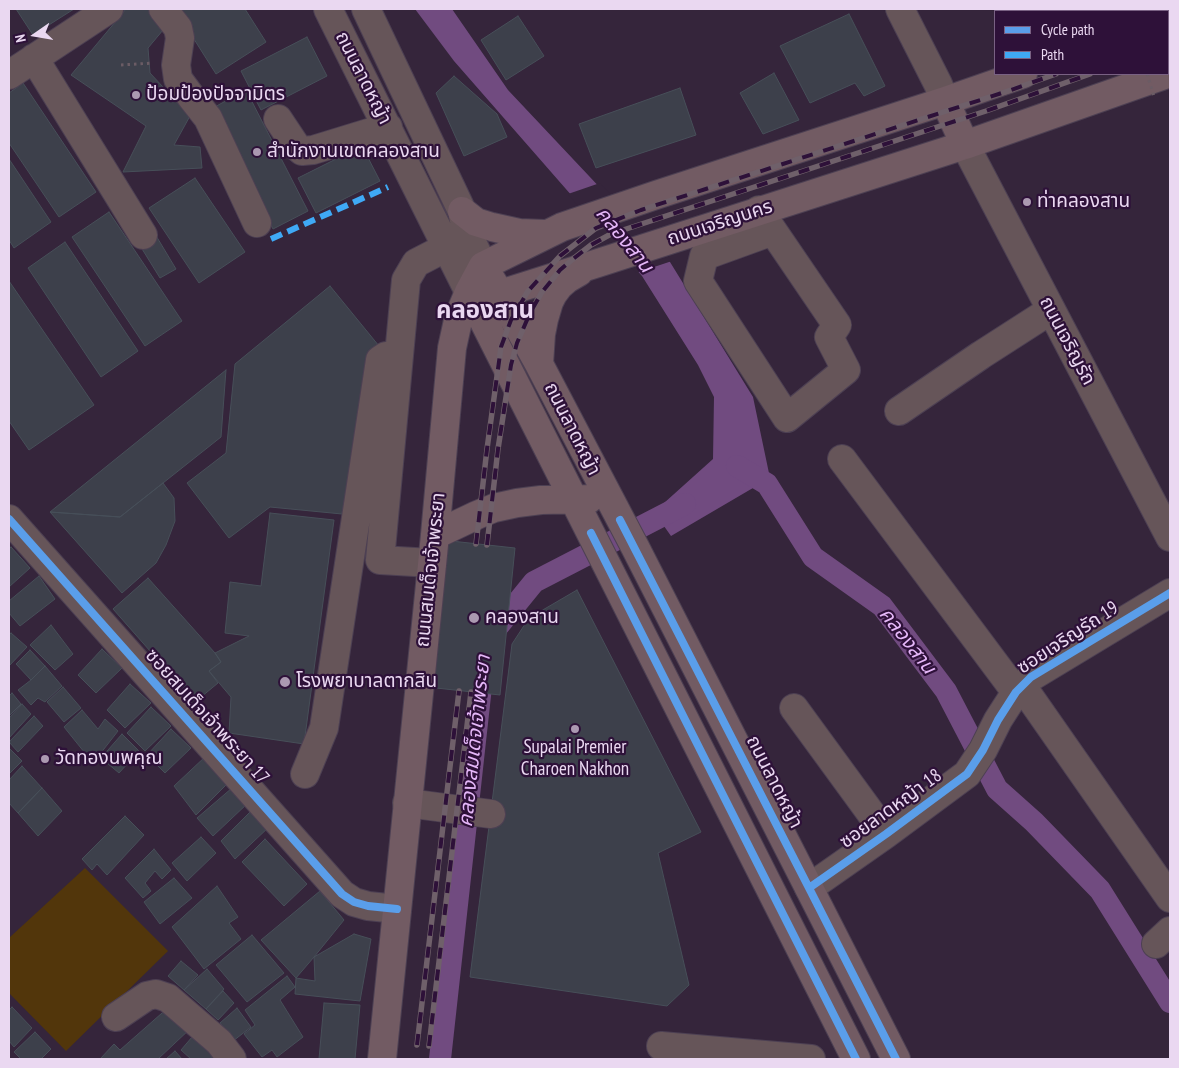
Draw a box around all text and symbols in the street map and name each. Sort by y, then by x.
north arrow [10,10,60,60]
legend [994,10,1169,75]
text: Cycle path [1041,20,1094,39]
street label: ถนนลาดหญ้า [330,28,396,128]
text: N [11,33,30,44]
text: Path [1041,45,1064,64]
place label: ป้อมป้องปัจจามิตร [146,84,285,106]
marker: ป้อมป้องปัจจามิตร [130,89,142,101]
place label: สำนักงานเขตคลองสาน [267,141,440,163]
marker: สำนักงานเขตคลองสาน [251,146,263,158]
place label: ท่าคลองสาน [1037,191,1130,213]
street label: ถนนเจริญนคร [665,195,775,251]
marker: ท่าคลองสาน [1021,196,1033,208]
water label: คลองสาน [590,202,658,278]
street label: ถนนเจริญรัถ [1034,293,1100,389]
district label: คลองสาน [436,297,534,325]
street label: ถนนลาดหญ้า [539,379,605,479]
street label: ถนนสมเด็จเจ้าพระยา [412,492,450,648]
street label: ซอยเจริญรัถ 19 [1013,597,1123,679]
water label: คลองสาน [874,603,940,679]
place label: คลองสาน [485,607,559,629]
marker: คลองสาน [467,611,481,625]
street label: ซอยสมเด็จเจ้าพระยา 17 [140,645,274,789]
water label: คลองสมเด็จเจ้าพระยา [454,654,496,828]
place label: โรงพยาบาลตากสิน [296,671,437,693]
marker: โรงพยาบาลตากสิน [278,675,292,689]
marker: Supalai Premier Charoen Nakhon [569,723,581,735]
street label: ถนนลาดหญ้า [741,732,807,832]
place label: Supalai Premier Charoen Nakhon [521,737,629,781]
place label: วัดทองนพคุณ [55,748,163,770]
marker: วัดทองนพคุณ [39,753,51,765]
street label: ซอยลาดหญ้า 18 [836,764,946,854]

